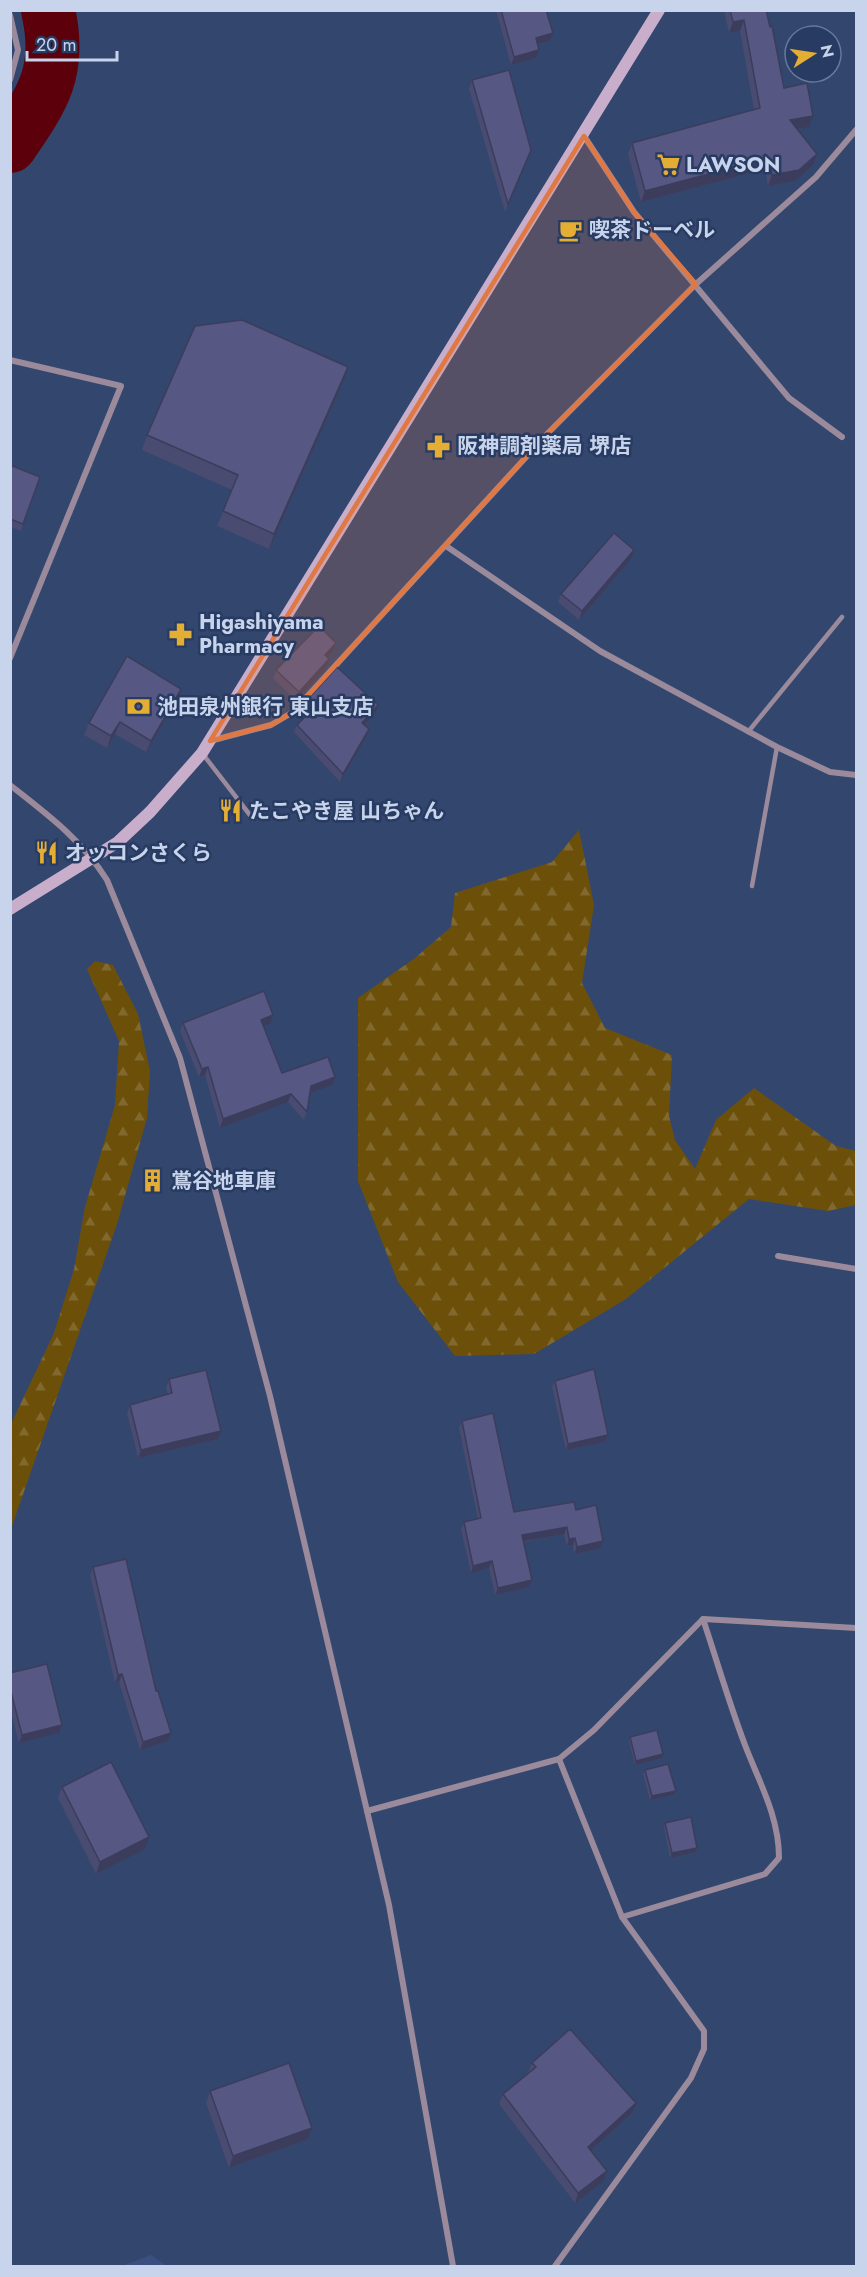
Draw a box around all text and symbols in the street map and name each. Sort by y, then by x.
scale bar [27,24,117,62]
north arrow [783,24,843,84]
text: 20 m [36,32,76,58]
text: N [815,42,840,60]
place label: LAWSON [686,150,780,180]
supermarket icon: LAWSON [655,152,681,178]
place label: 喫茶ドーベル [589,215,715,245]
cafe icon: 喫茶ドーベル [558,217,584,243]
place label: 阪神調剤薬局 堺店 [457,431,631,461]
pharmacy icon: 阪神調剤薬局 堺店 [426,433,452,459]
place label: Higashiyama Pharmacy [199,607,324,661]
pharmacy icon: Higashiyama Pharmacy [168,621,194,647]
place label: 池田泉州銀行 東山支店 [157,692,373,722]
bank icon: 池田泉州銀行 東山支店 [126,694,152,720]
place label: たこやき屋 山ちゃん [249,796,444,826]
restaurant icon: たこやき屋 山ちゃん [218,798,244,824]
place label: オッコンさくら [65,838,212,868]
restaurant icon: オッコンさくら [34,840,60,866]
place label: 鴬谷地車庫 [171,1166,276,1196]
building icon: 鴬谷地車庫 [140,1168,166,1194]

